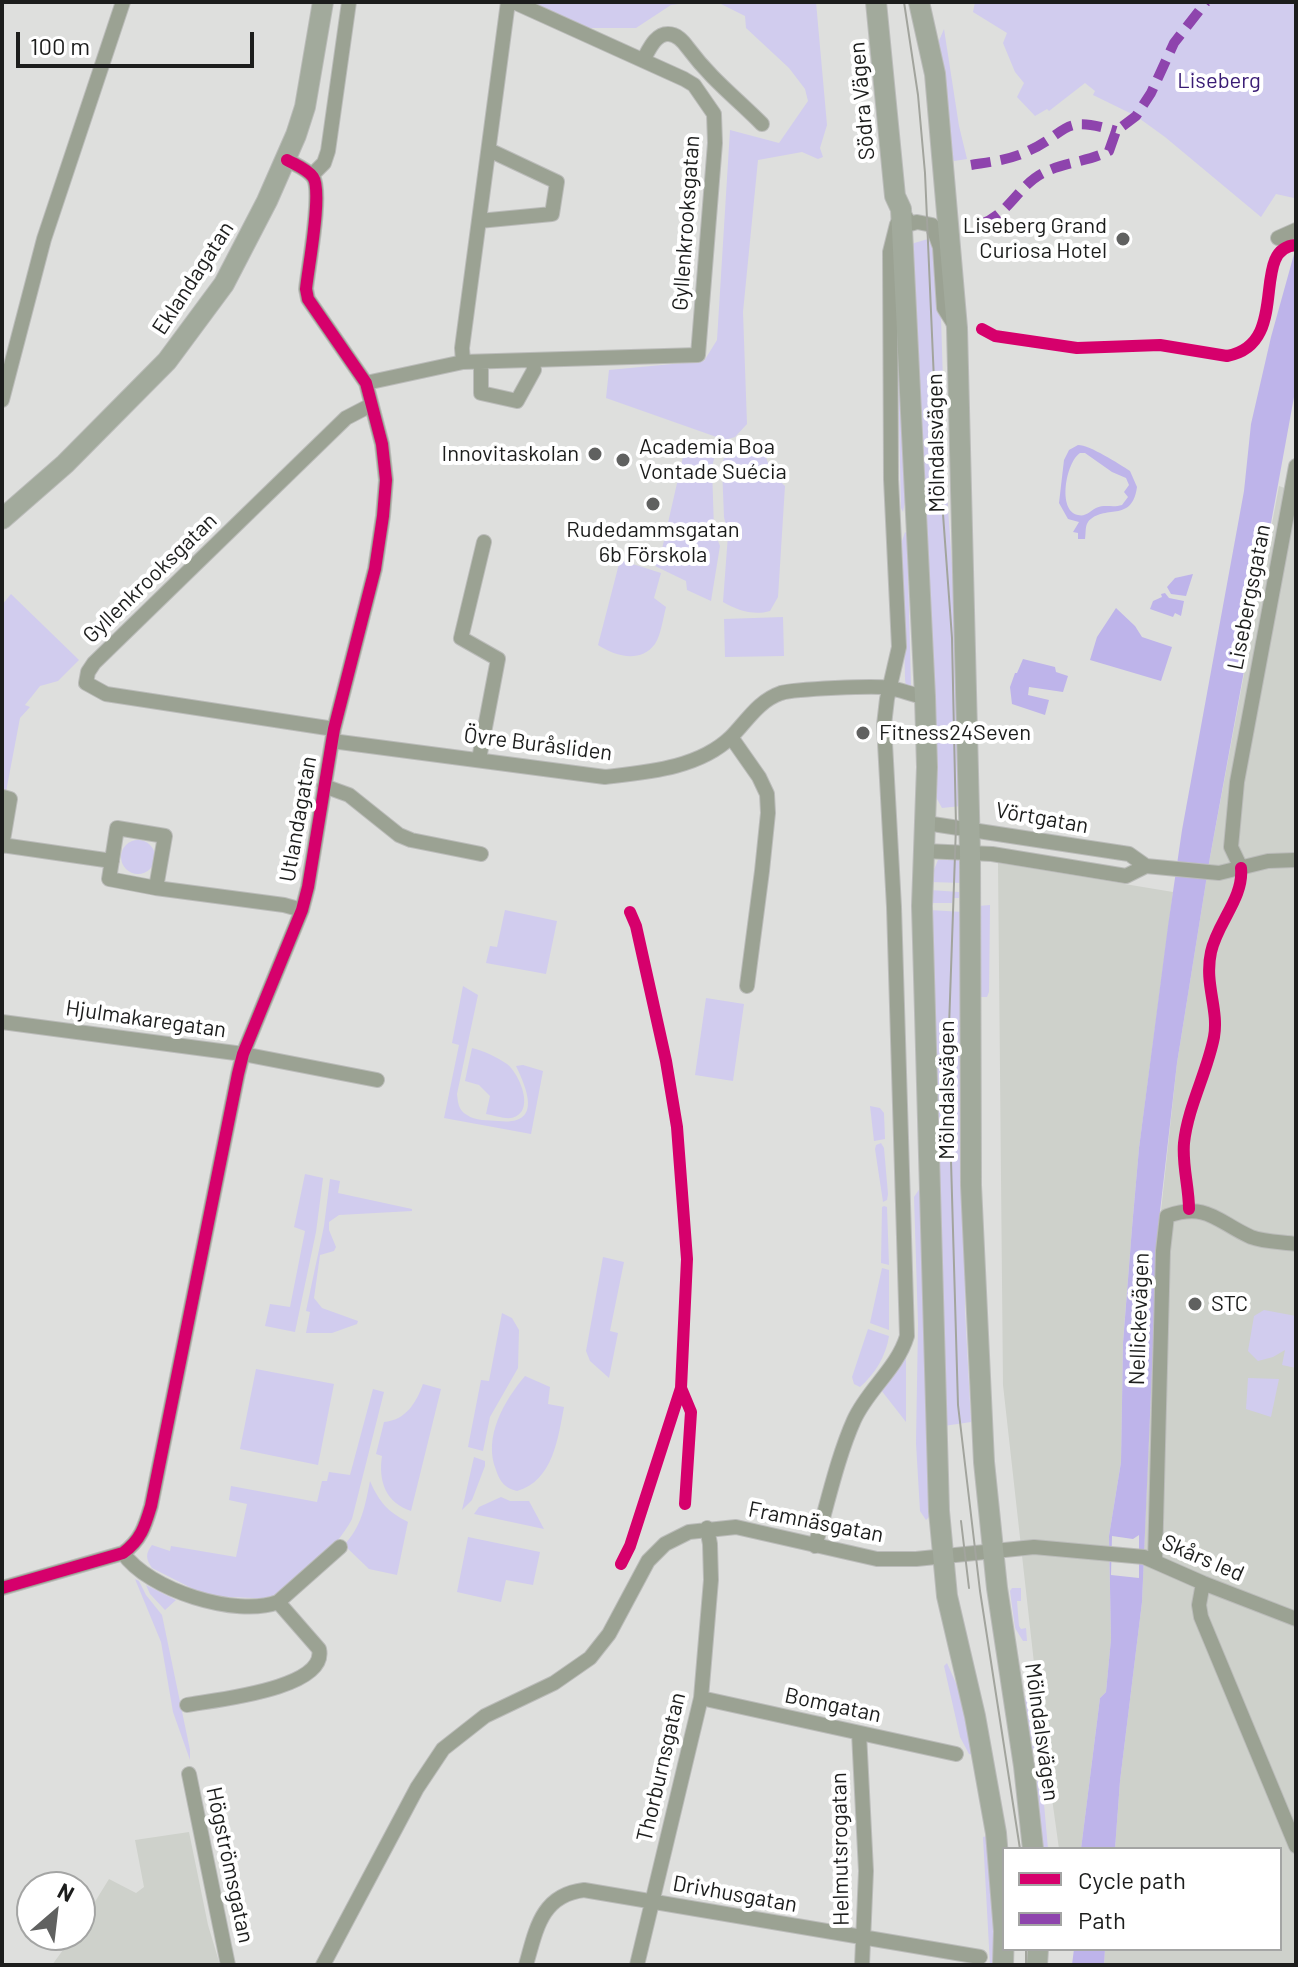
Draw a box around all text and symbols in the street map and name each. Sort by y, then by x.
scale bar [20,16,258,66]
text: 100 m [30,31,90,60]
street label: Södra Vägen [844,41,880,161]
park label: Liseberg [1177,68,1261,94]
street label: Gyllenkrooksgatan [667,134,705,312]
place label: Liseberg Grand Curiosa Hotel [963,213,1107,264]
street label: Eklandagatan [147,216,239,340]
marker: Liseberg Grand Curiosa Hotel [1114,230,1132,248]
street label: Mölndalsvägen [922,373,950,513]
place label: Academia Boa Vontade Suécia [639,434,787,486]
place label: Innovitaskolan [442,441,579,467]
marker: Innovitaskolan [586,445,604,463]
marker: Academia Boa Vontade Suécia [614,451,632,469]
marker: Rudedammsgatan 6b Förskola [644,495,662,513]
street label: Gyllenkrooksgatan [78,507,222,649]
place label: Rudedammsgatan 6b Förskola [566,517,740,568]
street label: Lisebergsgatan [1222,522,1276,672]
place label: Fitness24Seven [879,720,1031,746]
street label: Övre Buråsliden [462,722,614,766]
marker: Fitness24Seven [854,724,872,742]
street label: Utlandagatan [274,754,322,884]
street label: Vörtgatan [993,797,1091,839]
street label: Hjulmakaregatan [64,995,228,1043]
street label: Mölndalsvägen [934,1020,960,1160]
street label: Nellickevägen [1123,1252,1155,1386]
place label: STC [1211,1291,1248,1317]
marker: STC [1186,1295,1204,1313]
street label: Framnäsgatan [746,1496,886,1548]
street label: Skårs led [1158,1529,1248,1587]
street label: Mölndalsvägen [1019,1661,1065,1803]
street label: Bomgatan [782,1682,884,1728]
street label: Thorburnsgatan [631,1690,691,1844]
street label: Helmutsrogatan [825,1772,855,1926]
street label: Högströmsgatan [201,1785,259,1945]
legend [1002,1847,1282,1951]
text: Cycle path [1078,1865,1186,1894]
street label: Drivhusgatan [671,1870,799,1918]
north arrow [16,1871,96,1951]
text: N [54,1877,79,1906]
text: Path [1078,1905,1126,1934]

